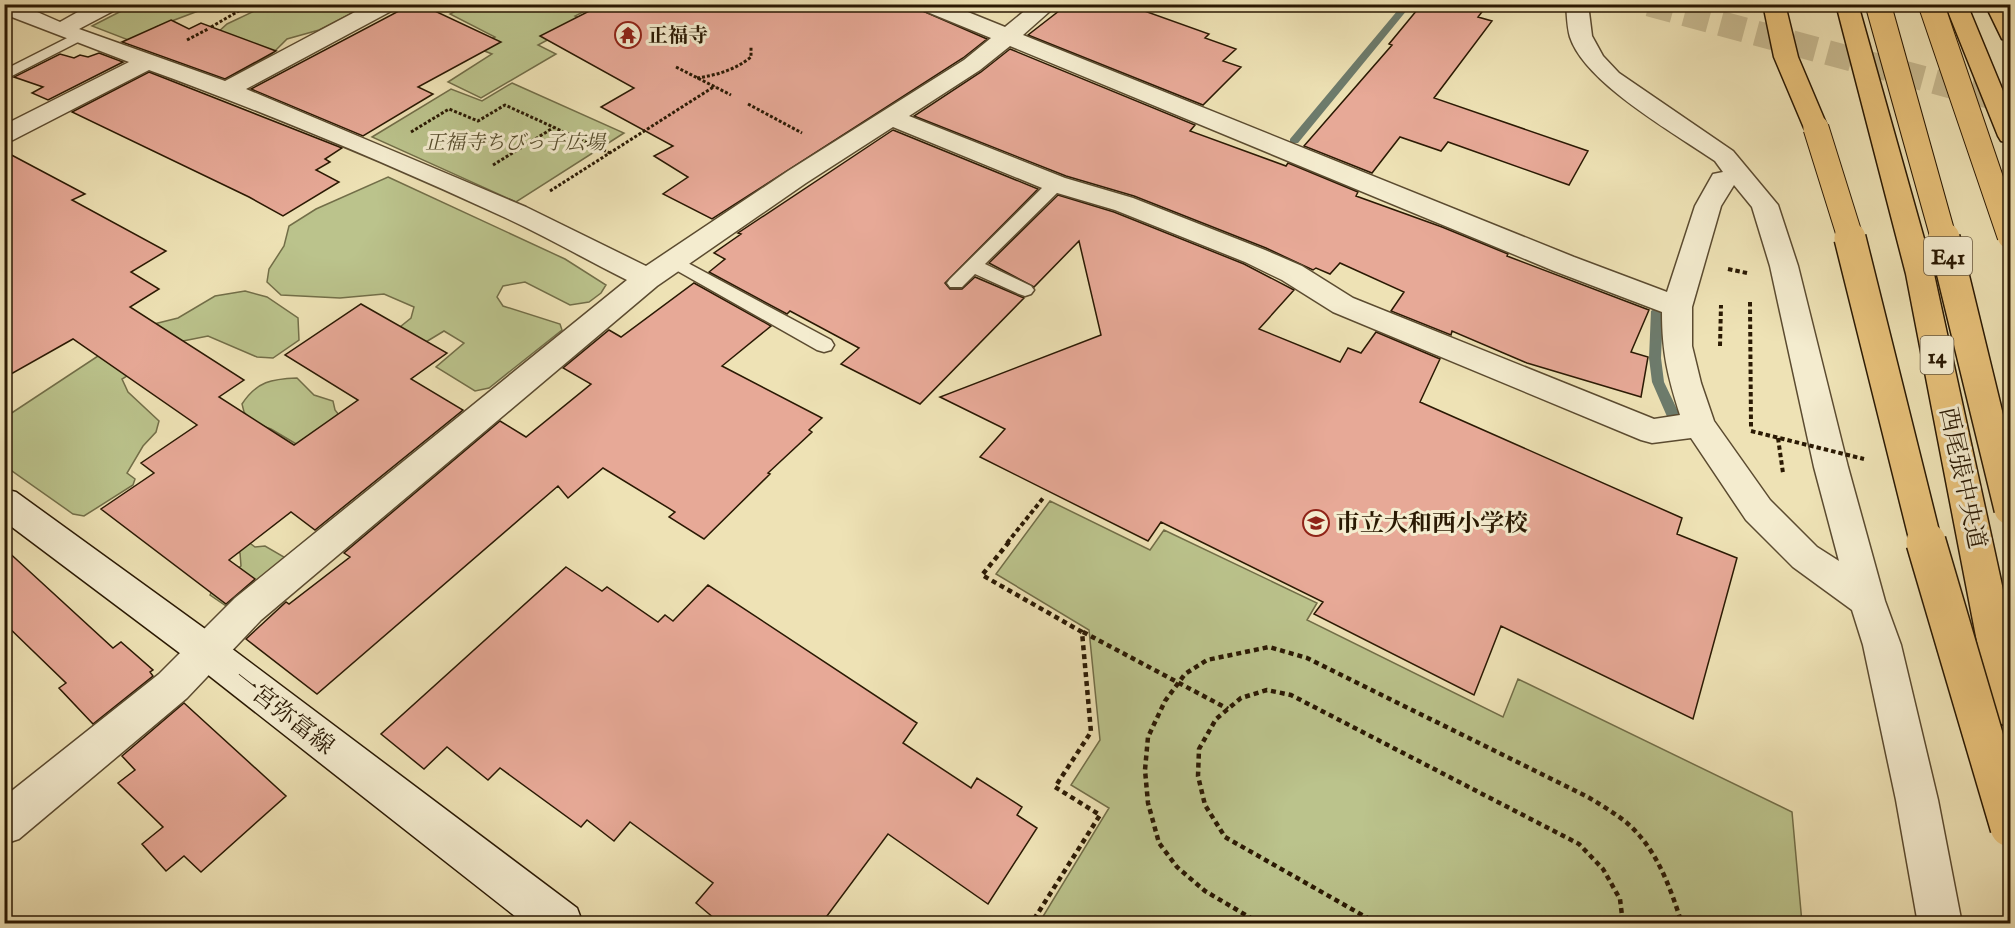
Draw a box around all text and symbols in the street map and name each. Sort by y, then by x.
temple icon: 正福寺 [613,20,643,50]
place label: 正福寺 [648,24,708,49]
park label: 正福寺ちびっ子広場 [425,131,607,156]
road number: E41 [1924,237,1972,275]
road number: 14 [1920,336,1954,374]
street label: 西尾張中央道 [1931,405,1992,552]
school or university icon: 市立大和西小学校 [1301,508,1331,538]
place label: 市立大和西小学校 [1336,509,1528,540]
street label: 一宮弥富線 [226,664,340,762]

